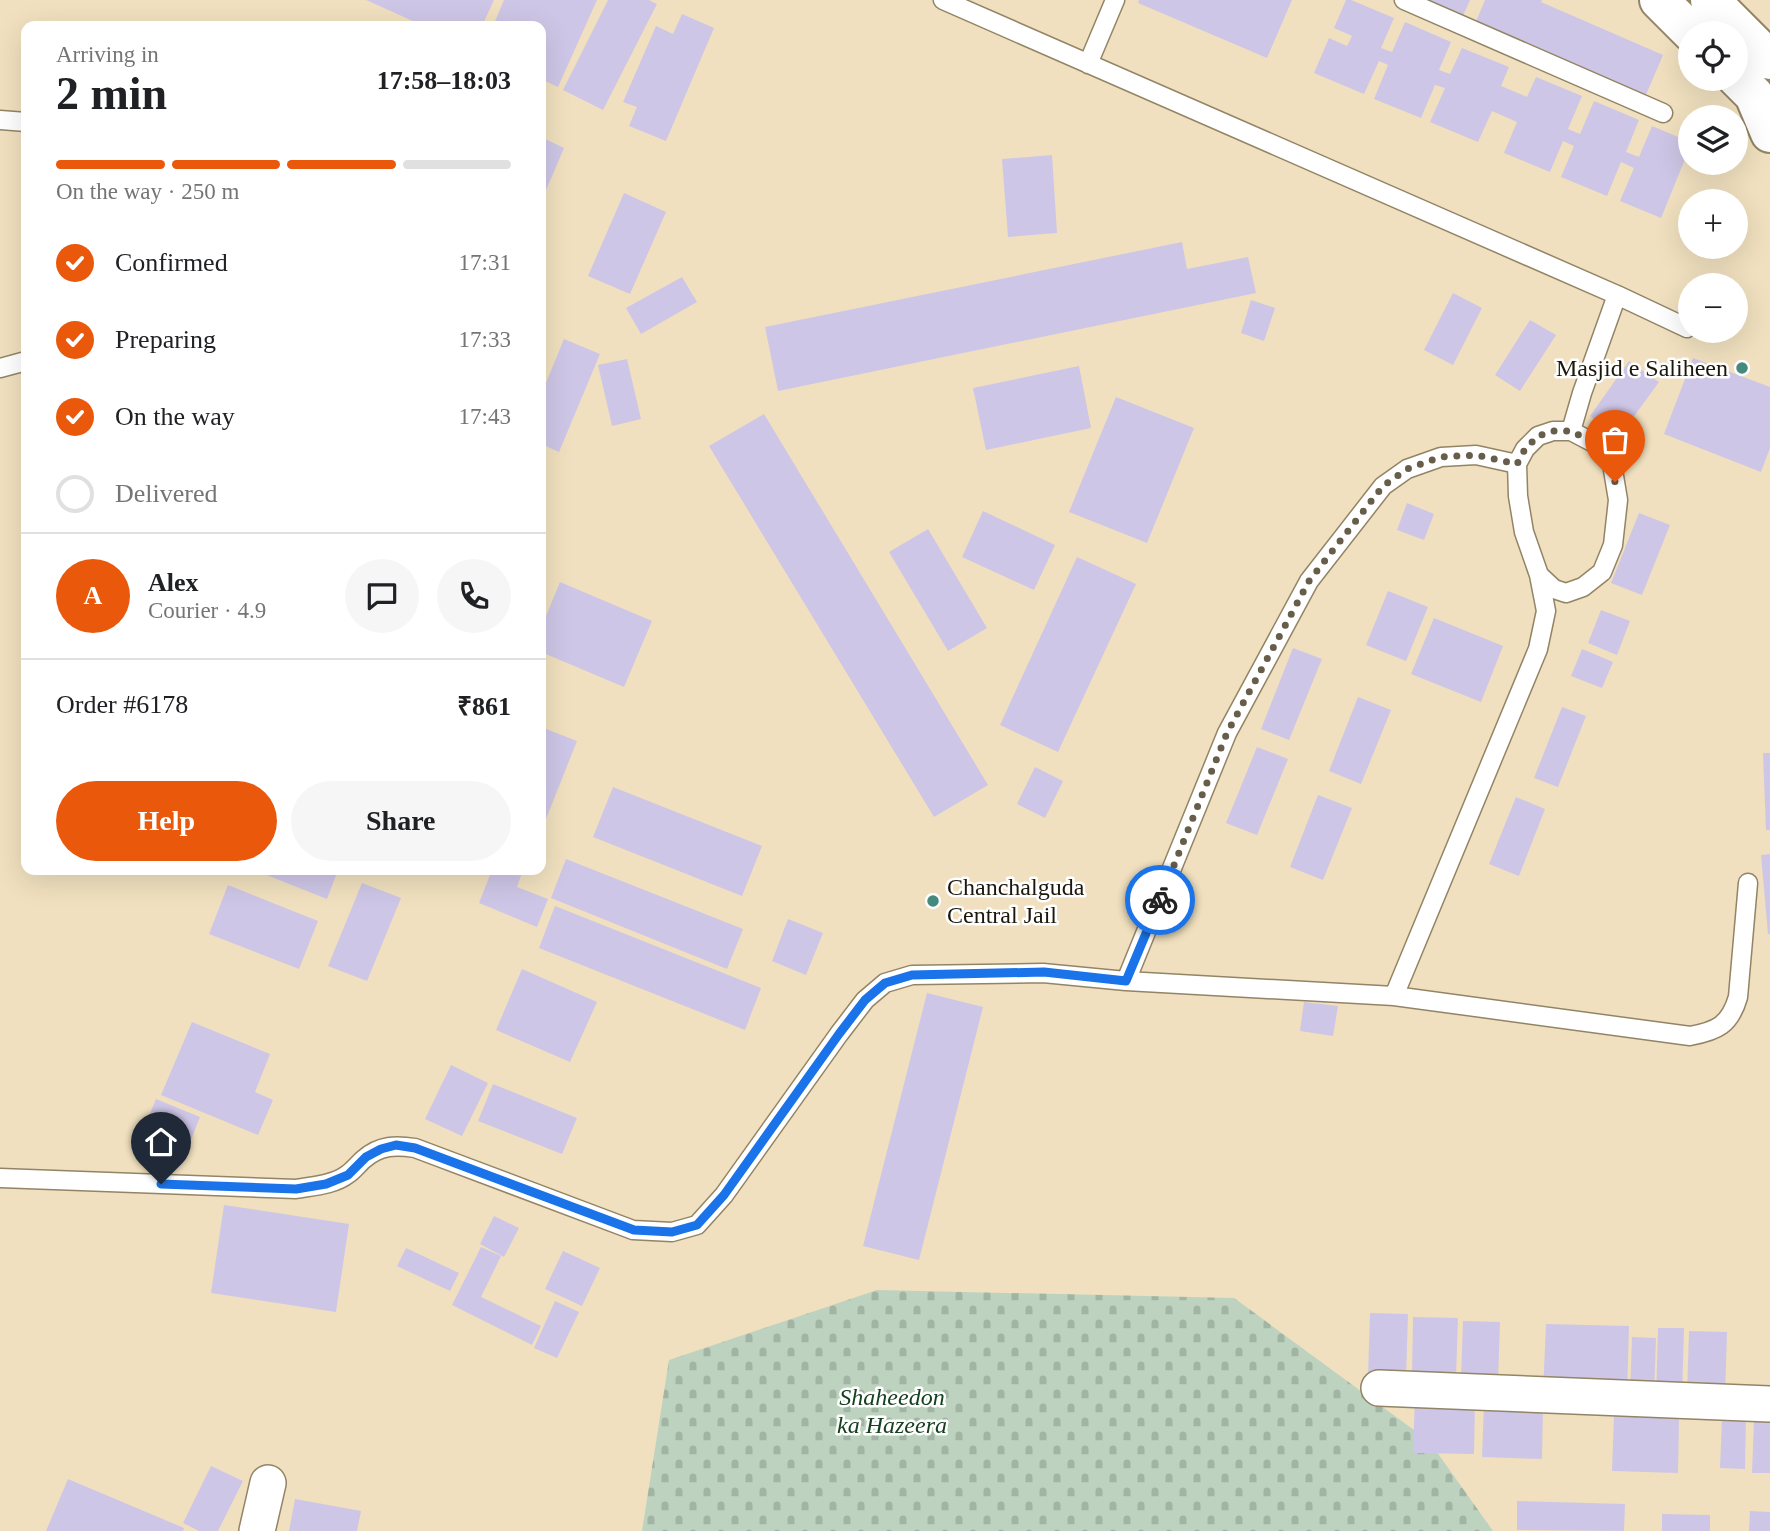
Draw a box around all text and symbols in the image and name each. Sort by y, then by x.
map controls [1678,21,1748,343]
button: locate [1678,21,1748,91]
text: Arriving in [56,42,159,67]
text: 17:58–18:03 [377,66,511,95]
text: 2 min [56,68,167,119]
button: layers [1678,105,1748,175]
text: On the way · 250 m [56,179,239,204]
button: + [1678,189,1748,259]
icon: check [56,244,94,282]
text: Confirmed [115,248,228,277]
text: 17:31 [459,250,511,275]
button: − [1678,273,1748,343]
icon: check [56,321,94,359]
text: Preparing [115,325,216,354]
text: 17:33 [459,327,511,352]
place label: Masjid e Saliheen [1556,355,1728,381]
marker: Masjid e Saliheen [1734,360,1750,376]
icon: check [56,398,94,436]
text: On the way [115,402,235,431]
text: 17:43 [459,404,511,429]
pin [1585,410,1645,482]
icon: bag [1596,421,1634,459]
text: Delivered [115,479,218,508]
button: chat [345,559,419,633]
button: phone [437,559,511,633]
text: Alex [148,568,199,597]
text: A [84,581,102,610]
text: Courier · 4.9 [148,598,266,623]
text: Order #6178 [56,690,188,719]
text: ₹861 [457,692,511,721]
button: Help [56,781,277,861]
button: Share [291,781,511,861]
courier [1125,865,1195,935]
place label: Chanchalguda Central Jail [947,874,1085,928]
icon: bike [1141,881,1179,919]
marker: Chanchalguda Central Jail [925,893,941,909]
pin [131,1112,191,1184]
icon: home [142,1123,180,1161]
park label: Shaheedon ka Hazeera [837,1384,947,1438]

